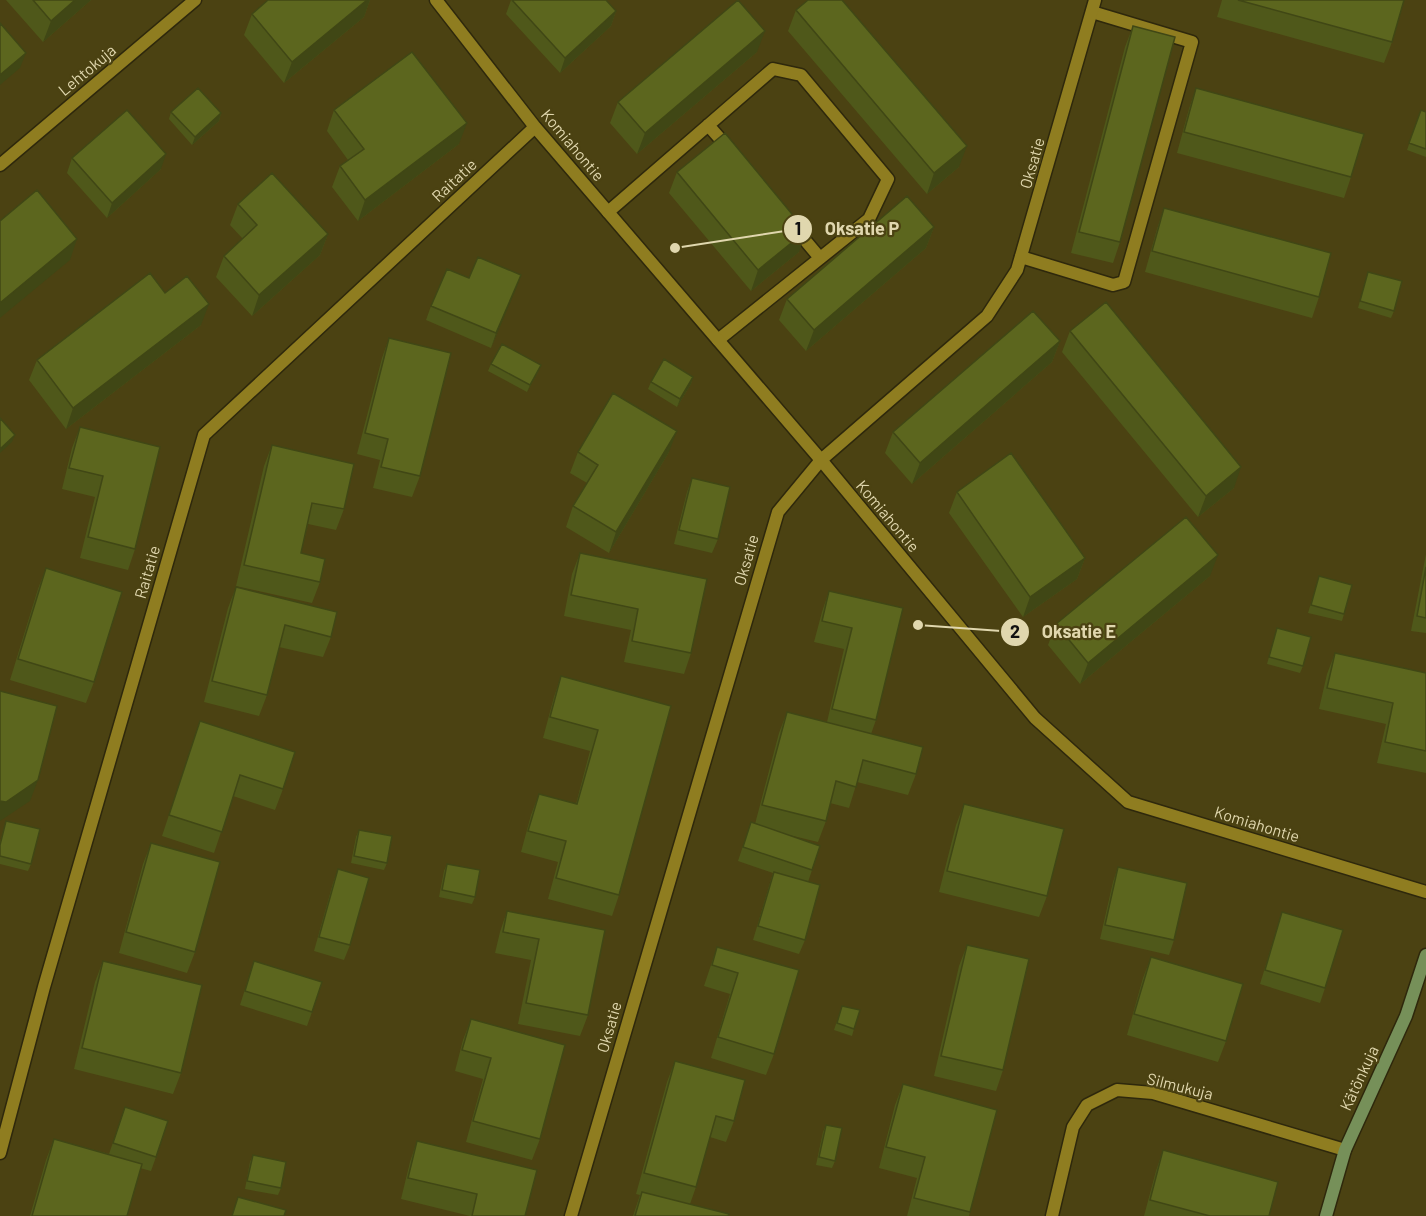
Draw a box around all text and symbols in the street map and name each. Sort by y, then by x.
street label: Lehtokuja [54,40,119,99]
street label: Komiahontie [538,105,609,185]
street label: Oksatie [1015,135,1048,191]
street label: Raitatie [427,154,480,205]
callout: Oksatie P [783,211,911,247]
text: 1 [795,217,801,239]
text: Oksatie P [825,217,900,239]
street label: Komiahontie [853,476,924,556]
street label: Oksatie [729,532,762,588]
street label: Raitatie [130,543,163,601]
callout: Oksatie E [1000,614,1129,650]
text: 2 [1010,620,1020,642]
text: Oksatie E [1042,620,1116,642]
street label: Komiahontie [1212,802,1302,845]
street label: Oksatie [592,999,625,1055]
street label: Kätönkuja [1335,1042,1382,1113]
street label: Silmukuja [1145,1068,1215,1103]

